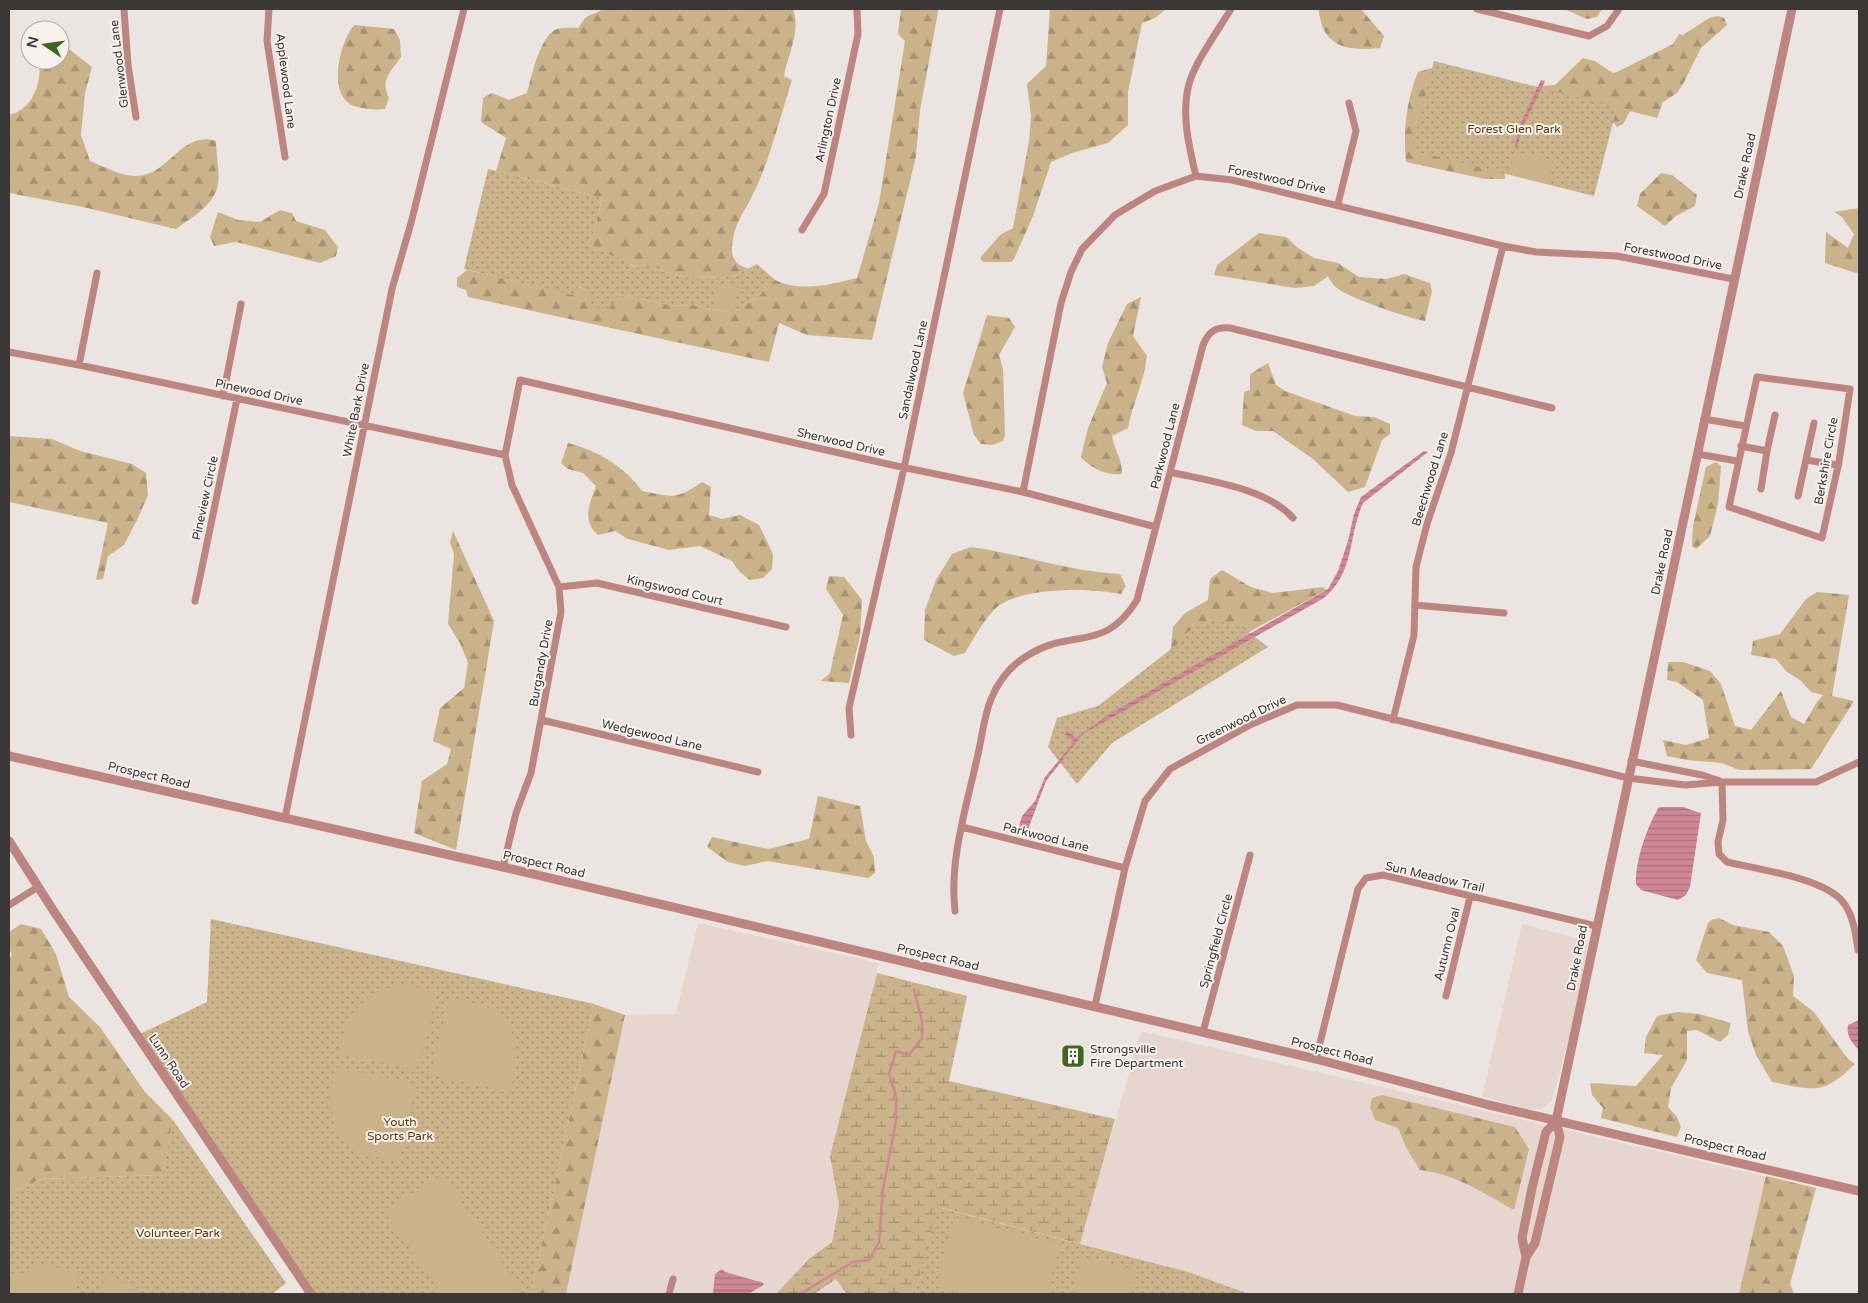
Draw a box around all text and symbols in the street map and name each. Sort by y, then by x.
street label: Glenwood Lane [107,19,131,109]
north arrow [20,20,70,70]
street label: Applewood Lane [273,32,299,130]
text: N [23,35,42,50]
street label: Arlington Drive [812,76,844,164]
park label: Forest Glen Park [1467,122,1561,136]
street label: Drake Road [1731,132,1759,200]
street label: Forestwood Drive [1227,162,1327,196]
street label: Forestwood Drive [1623,240,1724,272]
street label: Sandalwood Lane [896,319,930,421]
street label: White Bark Drive [340,361,372,458]
street label: Pinewood Drive [214,376,304,408]
street label: Parkwood Lane [1148,401,1182,490]
street label: Berkshire Circle [1811,416,1841,506]
street label: Sherwood Drive [795,425,887,459]
street label: Beechwood Lane [1409,430,1451,528]
street label: Pineview Circle [189,454,221,541]
street label: Drake Road [1648,528,1676,596]
street label: Kingswood Court [626,572,725,608]
street label: Burgandy Drive [526,618,556,708]
street label: Greenwood Drive [1194,692,1289,748]
street label: Wedgewood Lane [600,717,704,753]
street label: Prospect Road [106,759,192,791]
street label: Parkwood Lane [1002,820,1091,854]
street label: Prospect Road [501,848,587,880]
street label: Sun Meadow Trail [1384,859,1486,895]
street label: Springfield Circle [1197,892,1235,990]
street label: Autumn Oval [1431,906,1463,982]
street label: Drake Road [1564,924,1590,992]
street label: Prospect Road [895,941,981,973]
street label: Lunn Road [146,1031,192,1091]
street label: Prospect Road [1290,1034,1374,1068]
place label: Strongsville Fire Department [1090,1042,1184,1070]
building icon: Strongsville Fire Department [1060,1043,1086,1069]
park label: Youth Sports Park [367,1115,433,1143]
street label: Prospect Road [1682,1131,1768,1163]
park label: Volunteer Park [136,1226,220,1240]

